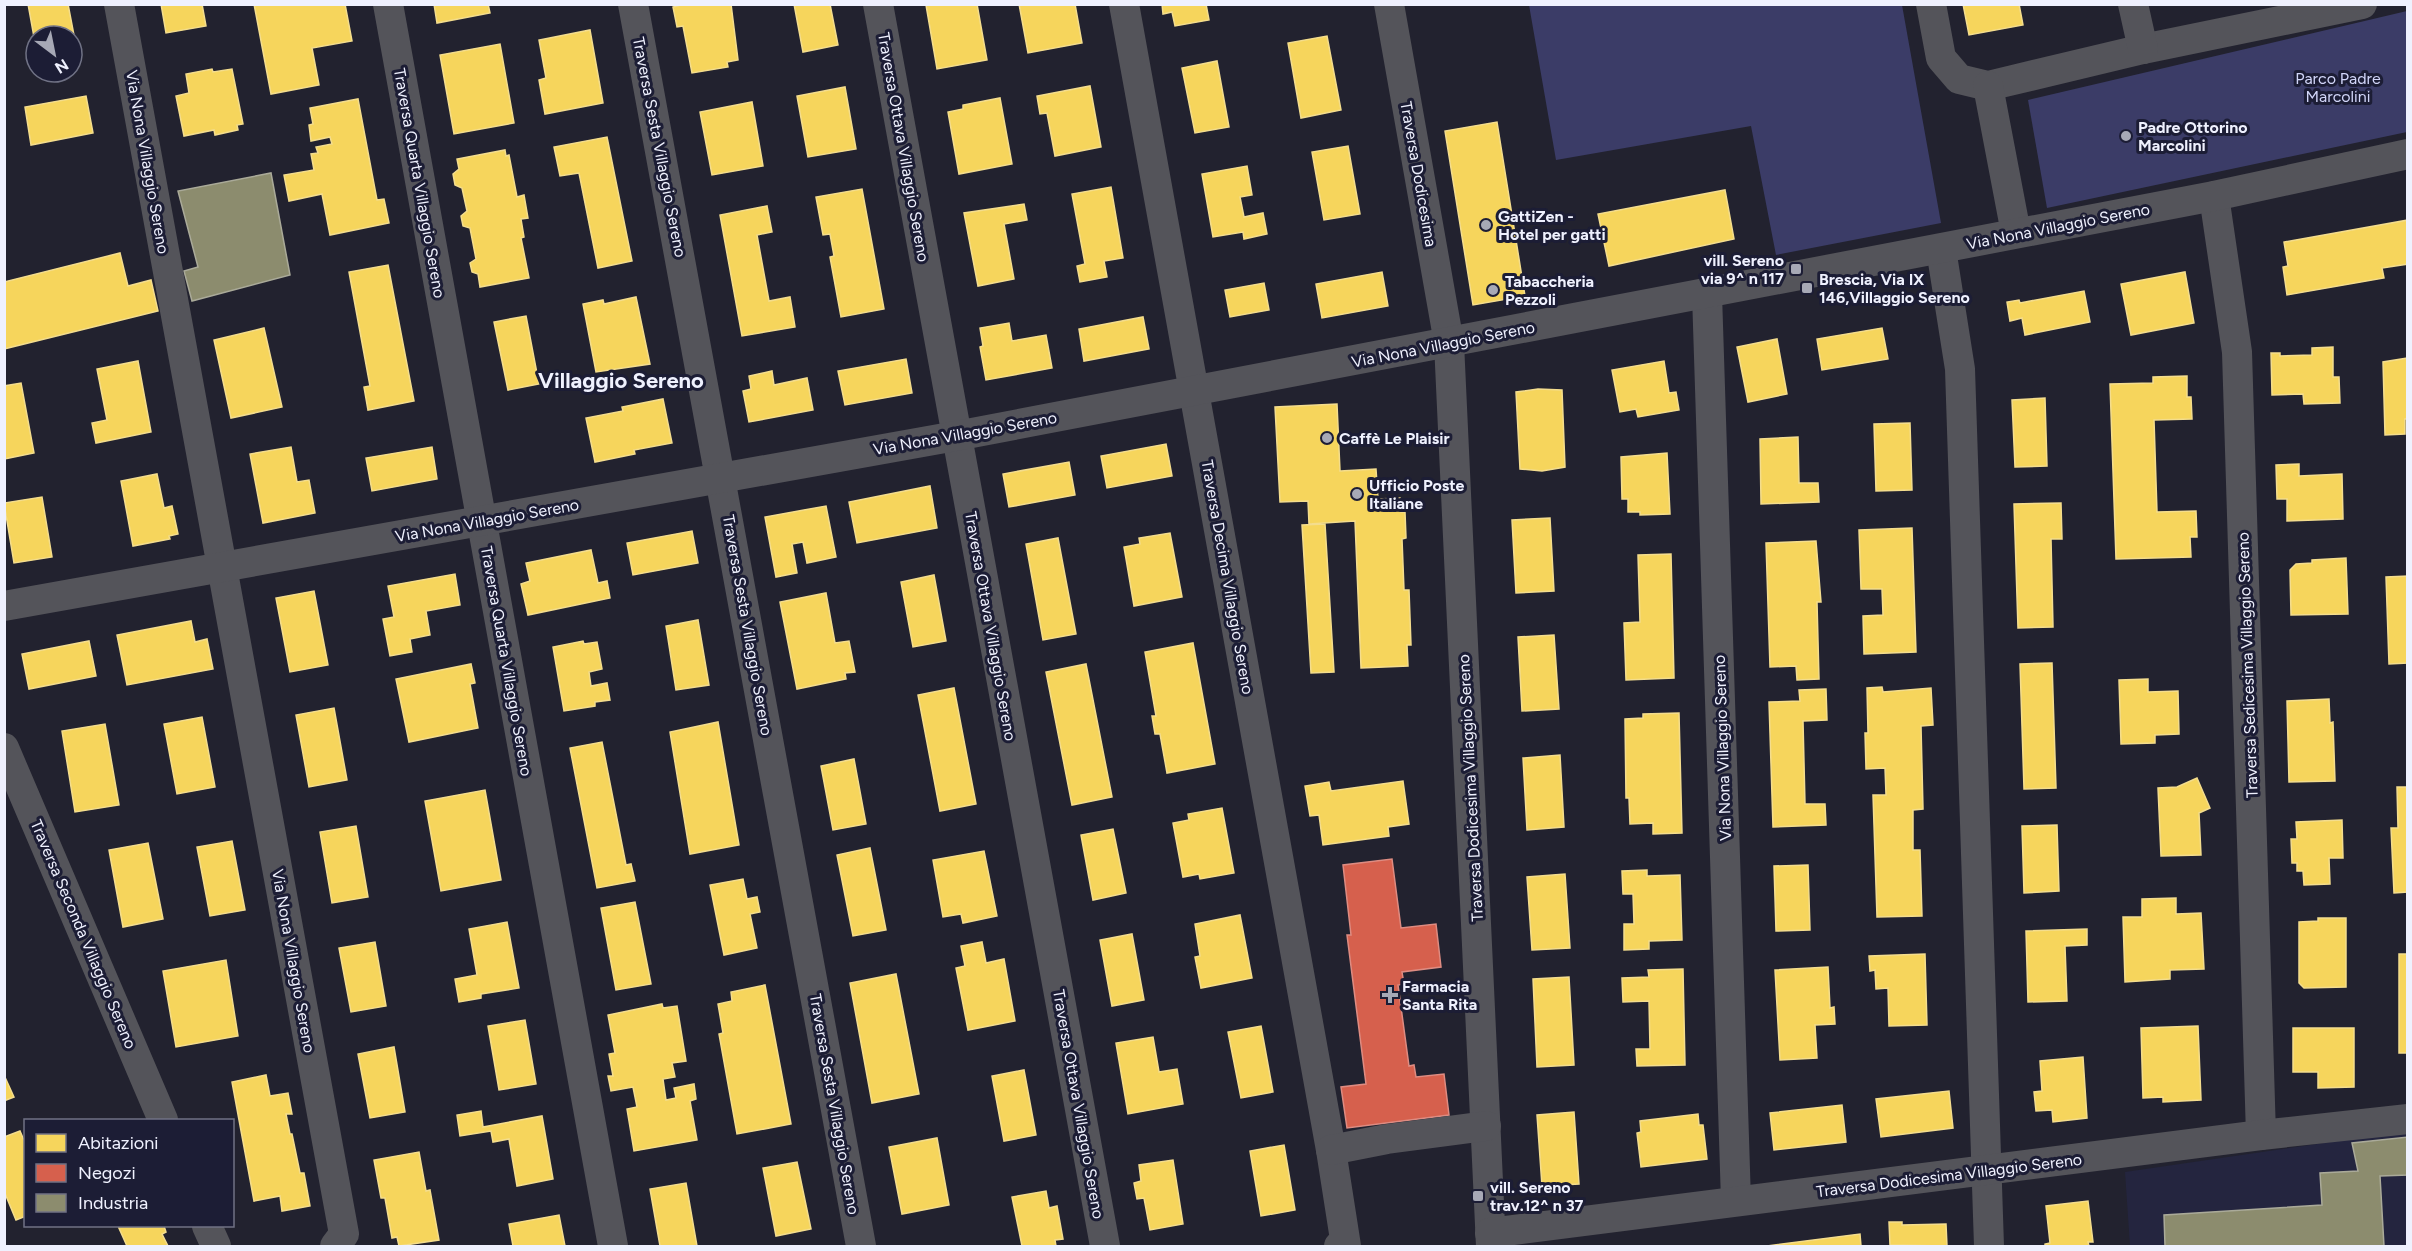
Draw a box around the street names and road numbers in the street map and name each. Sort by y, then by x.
street label: Traversa Ottava Villaggio Sereno [874,31,933,263]
street label: Traversa Sesta Villaggio Sereno [629,35,690,259]
street label: Traversa Quarta Villaggio Sereno [390,67,449,300]
street label: Via Nona Villaggio Sereno [122,69,173,255]
street label: Traversa Dodicesima [1396,100,1441,248]
street label: Via Nona Villaggio Sereno [1965,199,2151,254]
street label: Via Nona Villaggio Sereno [1350,317,1536,372]
street label: Via Nona Villaggio Sereno [872,408,1058,459]
street label: Traversa Decima Villaggio Sereno [1197,458,1258,696]
street label: Via Nona Villaggio Sereno [394,495,580,546]
street label: Traversa Ottava Villaggio Sereno [961,510,1020,742]
street label: Traversa Sesta Villaggio Sereno [719,513,776,737]
street label: Traversa Sedicesima Villaggio Sereno [2233,532,2262,798]
street label: Traversa Quarta Villaggio Sereno [477,545,536,778]
street label: Traversa Dodicesima Villaggio Sereno [1454,654,1487,922]
street label: Via Nona Villaggio Sereno [1710,655,1735,841]
street label: Traversa Seconda Villaggio Sereno [27,817,141,1052]
street label: Via Nona Villaggio Sereno [268,868,319,1054]
street label: Traversa Ottava Villaggio Sereno [1049,988,1108,1220]
street label: Traversa Sesta Villaggio Sereno [806,992,863,1216]
street label: Traversa Dodicesima Villaggio Sereno [1815,1150,2083,1201]

